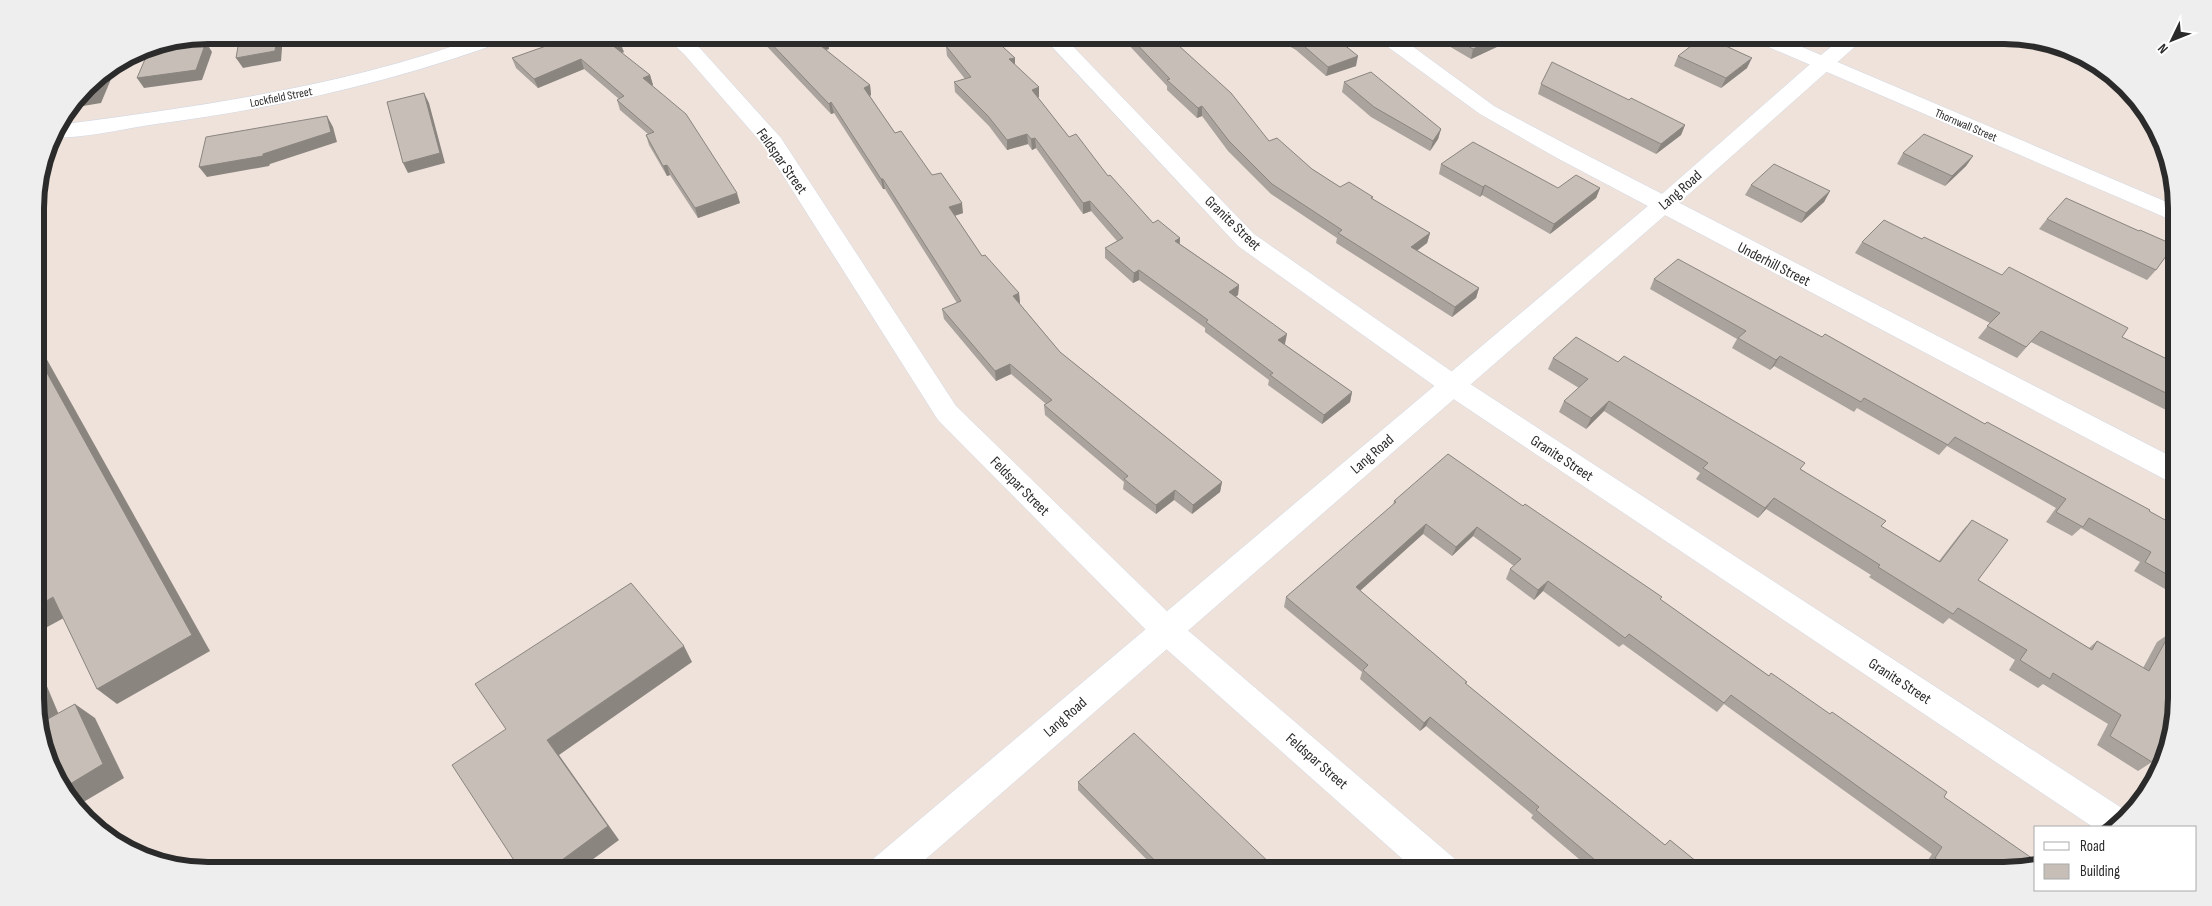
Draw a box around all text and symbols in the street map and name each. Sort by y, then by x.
north arrow [2147,15,2197,65]
text: N [2154,40,2172,57]
street label: Lockfield Street [249,84,314,111]
street label: Thornwall Street [1932,106,2000,145]
street label: Feldspar Street [752,125,811,198]
street label: Lang Road [1655,166,1706,214]
street label: Granite Street [1200,192,1265,255]
street label: Underhill Street [1734,238,1814,291]
street label: Lang Road [1347,430,1398,478]
street label: Granite Street [1527,431,1597,486]
street label: Feldspar Street [986,453,1054,520]
street label: Granite Street [1865,654,1935,709]
street label: Lang Road [1040,693,1091,741]
street label: Feldspar Street [1282,729,1352,794]
legend [2034,826,2197,891]
text: Road [2080,837,2105,856]
text: Building [2080,862,2120,881]

